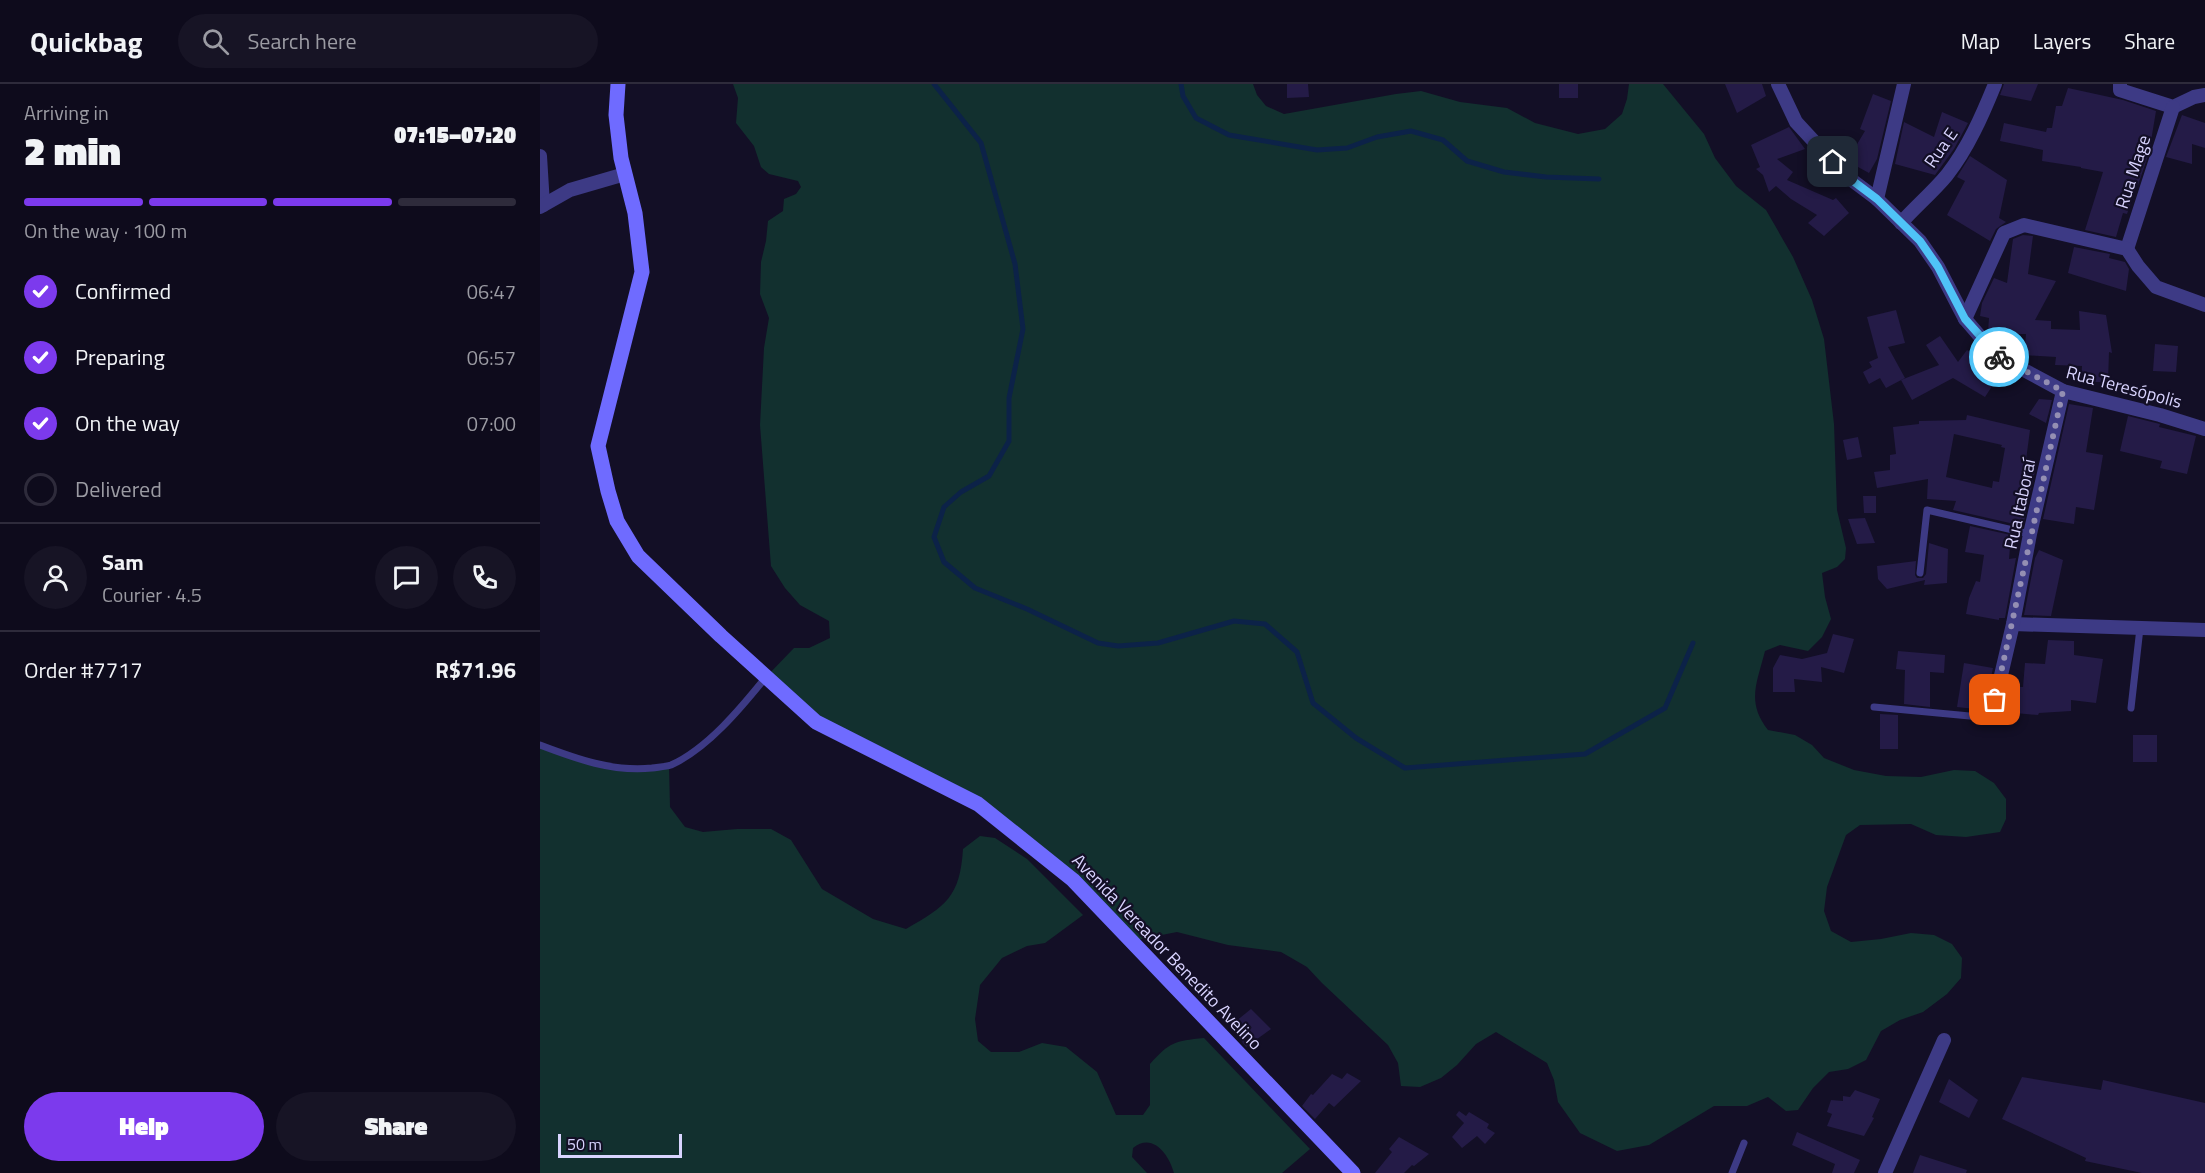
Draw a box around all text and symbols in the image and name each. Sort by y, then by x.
search box [178,14,598,68]
text: Quickbag [30,20,142,63]
text: Search here [247,24,357,58]
icon: search [199,25,232,58]
text: Map [1961,25,2000,57]
text: Layers [2033,25,2091,57]
text: Share [2124,25,2175,57]
text: Arriving in [24,97,109,128]
text: 07:15–07:20 [394,118,516,152]
text: 2 min [24,121,121,180]
street label: Rua E [1917,122,1964,173]
street label: Rua Mage [2108,132,2157,212]
pin [1807,136,1858,187]
icon: home [1816,145,1849,178]
text: On the way · 100 m [24,215,187,246]
text: Confirmed [75,274,171,308]
icon: check [24,275,57,308]
text: 06:47 [467,276,516,307]
courier [1969,327,2029,387]
text: Preparing [75,340,165,374]
icon: check [24,341,57,374]
icon: bike [1983,341,2016,374]
text: 06:57 [467,342,516,373]
street label: Rua Teresópolis [2063,358,2185,415]
text: On the way [75,406,180,440]
icon: check [24,407,57,440]
text: 07:00 [467,408,516,439]
street label: Rua Itaboraí [1997,454,2043,551]
text: Delivered [75,472,162,506]
text: Sam [102,545,144,579]
button: person [24,546,87,609]
button: chat [375,546,438,609]
button: phone [453,546,516,609]
text: Courier · 4.5 [102,579,202,610]
text: Order #7717 [24,653,143,687]
text: R$71.96 [435,653,516,687]
pin [1969,674,2020,725]
icon: bag [1978,683,2011,716]
street label: Avenida Vereador Benedito Avelino [1066,847,1269,1056]
button: Help [24,1092,264,1161]
button: Share [276,1092,516,1161]
scale bar [558,1131,682,1158]
text: 50 m [567,1132,602,1156]

